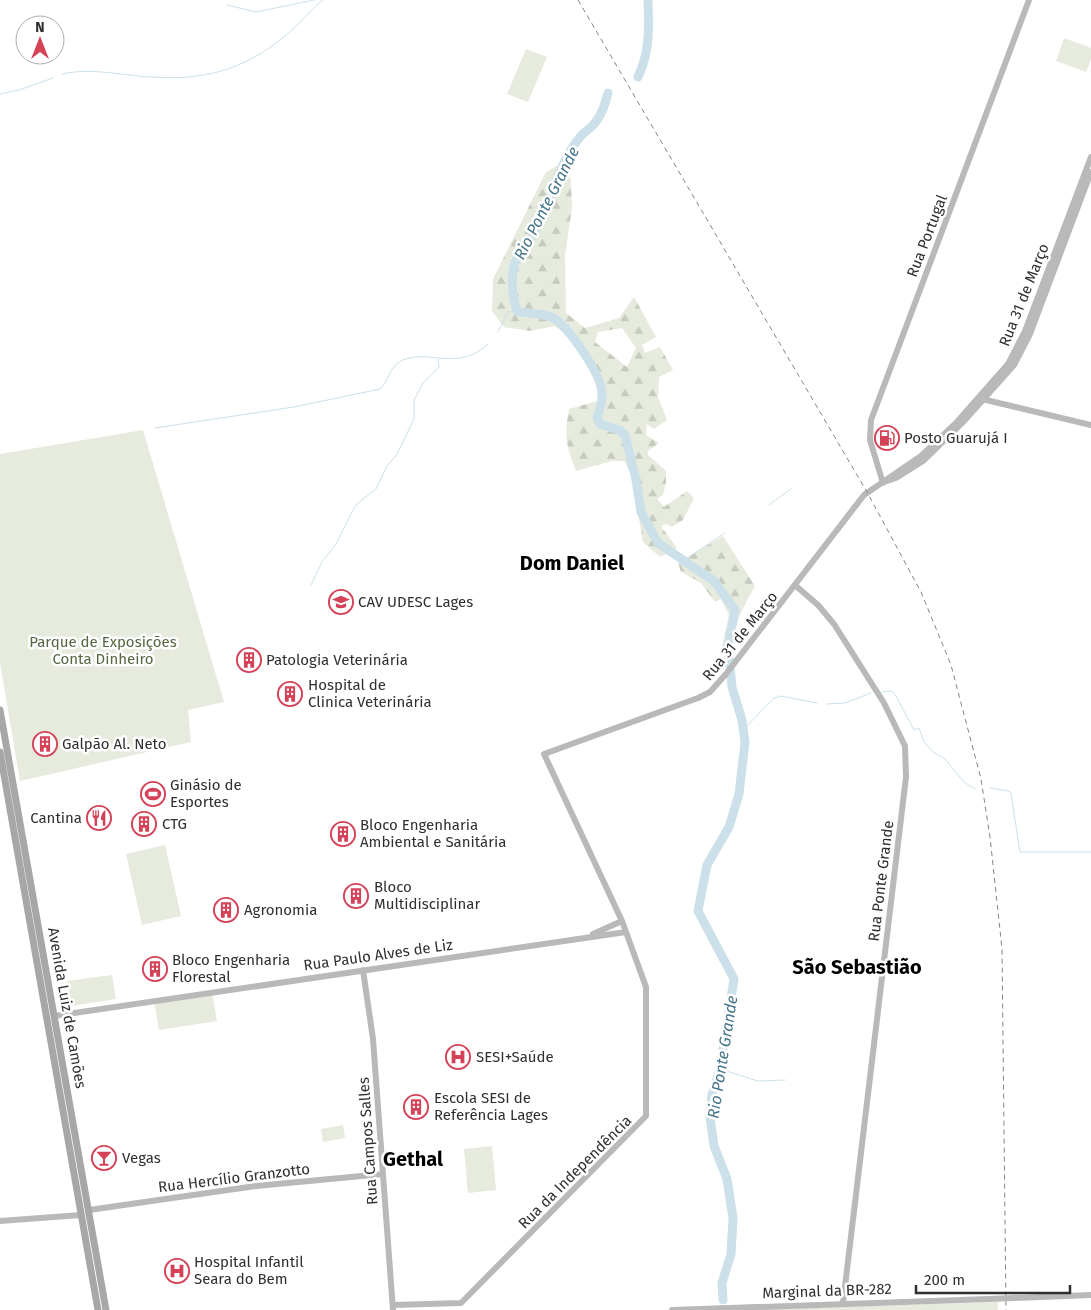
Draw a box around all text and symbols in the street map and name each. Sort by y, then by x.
north arrow [15,15,65,65]
text: N [35,19,45,36]
water label: Rio Ponte Grande [510,144,583,263]
street label: Rua Portugal [903,192,951,280]
street label: Rua 31 de Março [995,241,1053,349]
fuel station icon: Posto Guarujá I [874,425,900,451]
place label: Posto Guarujá I [904,429,1008,447]
district label: Dom Daniel [520,551,624,575]
street label: Rua 31 de Março [699,588,781,684]
school or university icon: CAV UDESC Lages [328,589,354,615]
place label: CAV UDESC Lages [358,593,473,611]
park label: Parque de Exposições Conta Dinheiro [29,633,177,668]
building icon: Patologia Veterinária [236,647,262,673]
place label: Patologia Veterinária [266,651,408,669]
place label: Hospital de Clinica Veterinária [308,676,432,711]
building icon: Hospital de Clinica Veterinária [277,681,303,707]
building icon: Galpão Al. Neto [32,731,58,757]
place label: Galpão Al. Neto [62,735,167,753]
place label: Ginásio de Esportes [170,776,242,811]
sports icon: Ginásio de Esportes [140,781,166,807]
restaurant icon: Cantina [86,805,112,831]
place label: Cantina [30,809,82,827]
building icon: CTG [131,811,157,837]
place label: CTG [162,815,187,833]
place label: Bloco Engenharia Ambiental e Sanitária [360,816,506,851]
street label: Rua Ponte Grande [865,819,897,943]
building icon: Bloco Engenharia Ambiental e Sanitária [330,821,356,847]
place label: Bloco Multidisciplinar [374,878,481,913]
building icon: Bloco Multidisciplinar [343,883,369,909]
building icon: Agronomia [213,897,239,923]
place label: Agronomia [244,901,317,919]
street label: Avenida Luiz de Camões [44,926,90,1090]
street label: Rua Paulo Alves de Liz [302,936,454,974]
place label: Bloco Engenharia Florestal [172,951,290,986]
district label: São Sebastião [792,955,922,979]
building icon: Bloco Engenharia Florestal [142,956,168,982]
water label: Rio Ponte Grande [703,994,742,1120]
hospital icon: SESI+Saúde [445,1044,471,1070]
place label: SESI+Saúde [476,1048,554,1066]
street label: Rua Campos Salles [355,1077,381,1205]
place label: Escola SESI de Referência Lages [434,1089,548,1124]
building icon: Escola SESI de Referência Lages [403,1094,429,1120]
street label: Rua da Independência [515,1112,635,1232]
bar icon: Vegas [91,1145,117,1171]
district label: Gethal [383,1147,443,1171]
place label: Vegas [122,1149,161,1167]
street label: Rua Hercílio Granzotto [157,1160,311,1196]
place label: Hospital Infantil Seara do Bem [194,1253,304,1288]
hospital icon: Hospital Infantil Seara do Bem [164,1258,190,1284]
scale bar [916,1262,1070,1294]
text: 200 m [924,1271,965,1289]
street label: Marginal da BR-282 [762,1280,892,1302]

